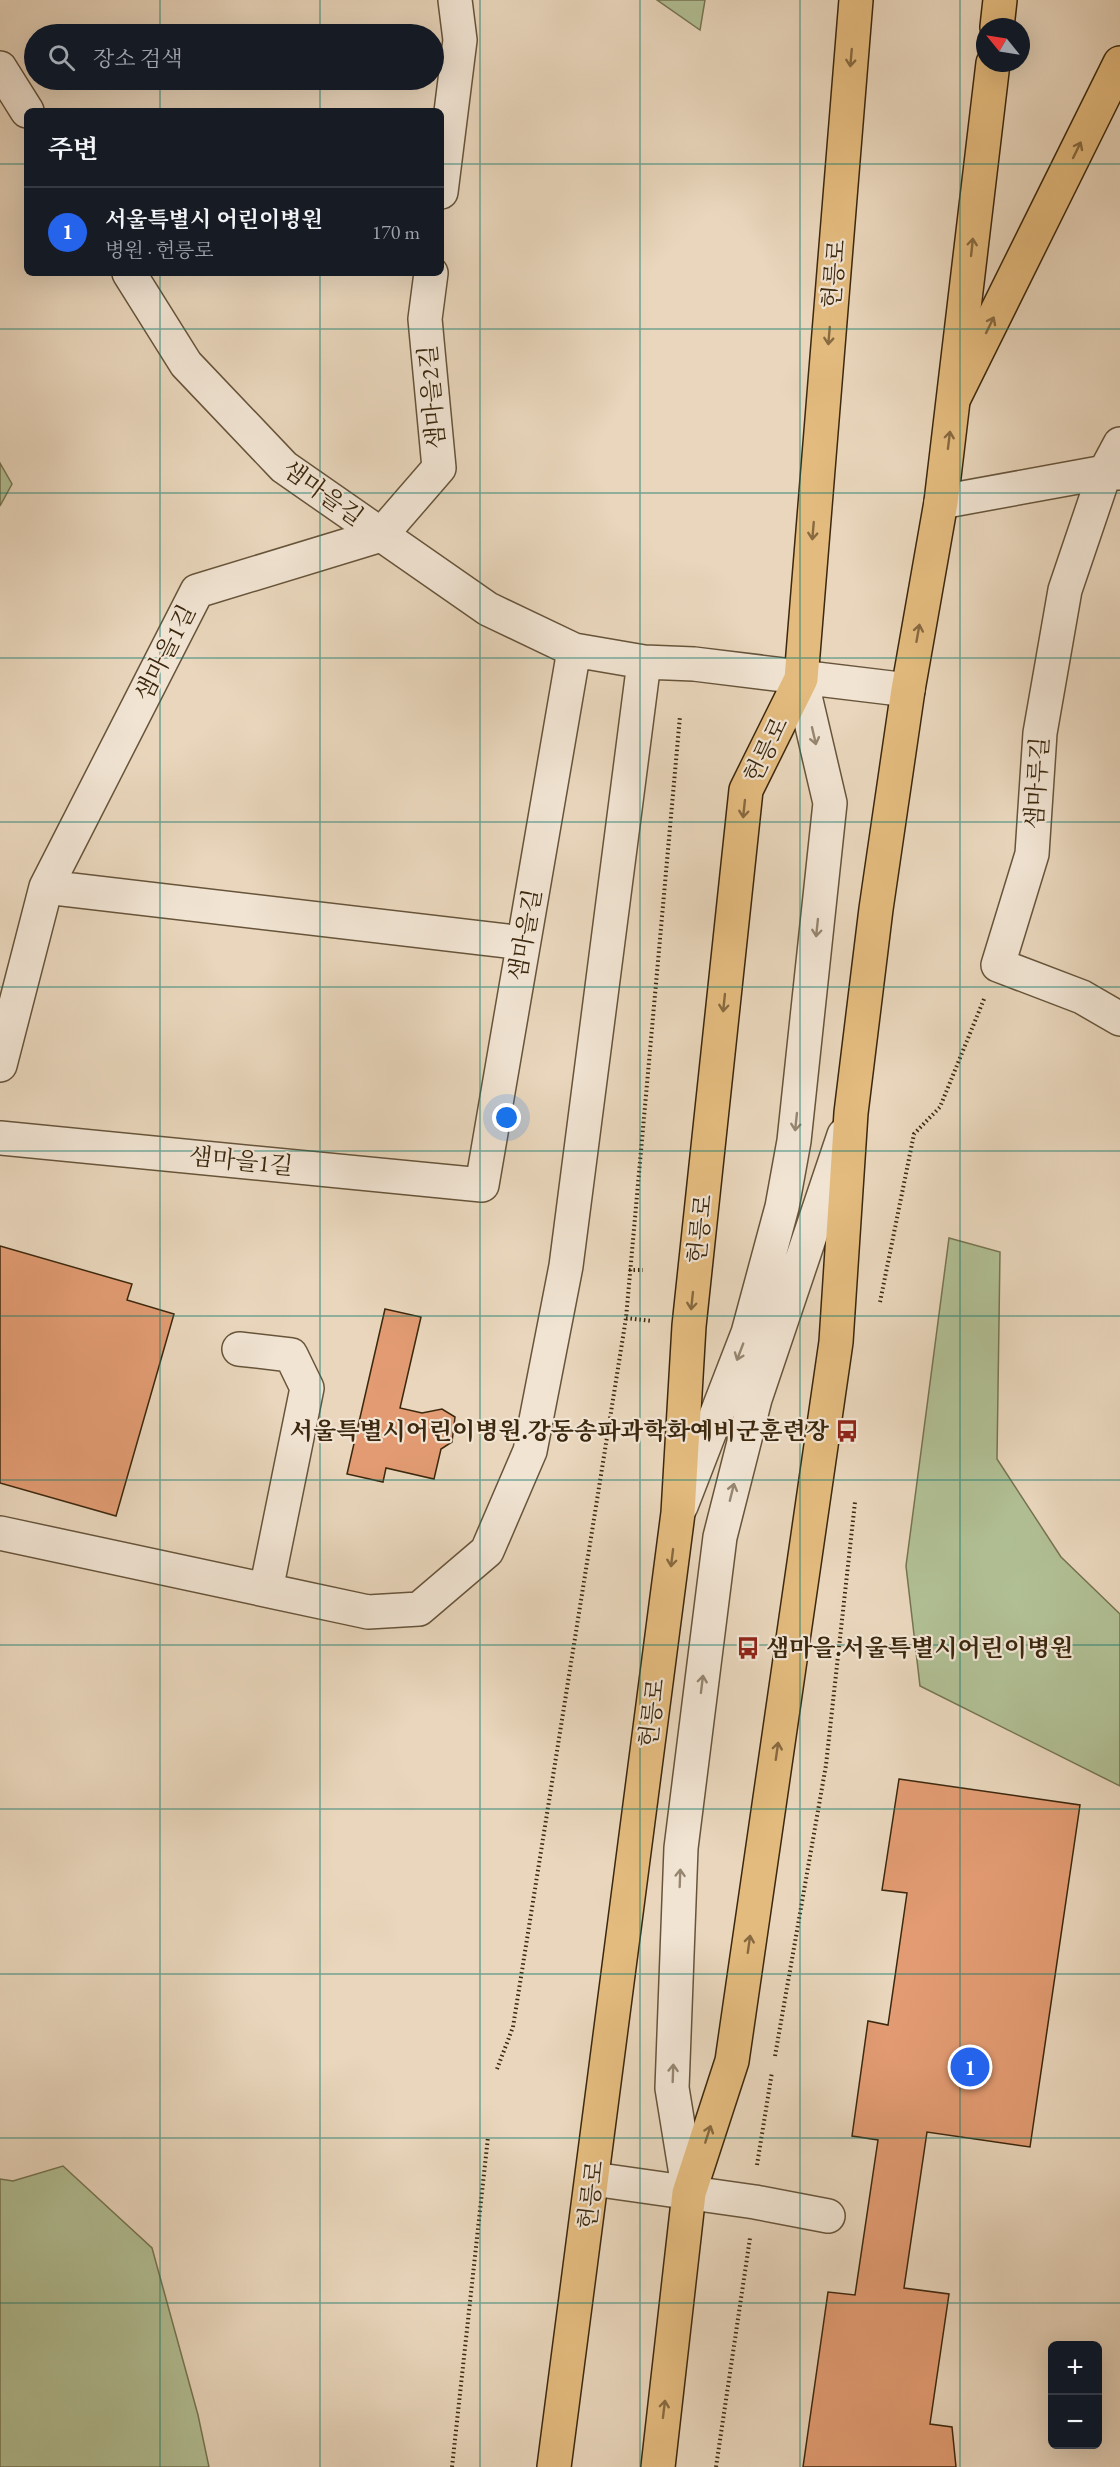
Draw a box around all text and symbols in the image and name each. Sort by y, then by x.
north arrow [976,18,1030,72]
search box [24,24,444,90]
icon: search [45,41,78,74]
text: 장소 검색 [93,44,182,73]
one-way arrow [845,48,856,68]
text: 주변 [48,132,98,166]
one-way arrow [1071,142,1083,160]
text: 서울특별시 어린이병원 [105,205,323,234]
text: 1 [62,219,73,245]
text: 170 m [372,219,420,245]
text: 병원 · 헌릉로 [105,237,214,263]
one-way arrow [967,237,978,257]
street label: 헌릉로 [815,238,852,310]
one-way arrow [985,317,997,335]
one-way arrow [823,326,834,346]
street label: 샘마을2길 [412,344,451,450]
one-way arrow [944,431,955,451]
street label: 샘마을길 [277,453,370,532]
one-way arrow [807,520,818,540]
street label: 샘마을1길 [127,599,202,706]
one-way arrow [913,623,924,643]
street label: 헌릉로 [736,712,795,788]
one-way arrow [809,726,821,745]
street label: 샘마루길 [1018,736,1055,830]
one-way arrow [738,798,749,818]
street label: 샘마을길 [501,887,548,983]
one-way arrow [811,918,822,938]
one-way arrow [718,992,729,1012]
your location [492,1103,521,1132]
one-way arrow [790,1112,801,1132]
street label: 샘마을1길 [188,1140,295,1181]
street label: 헌릉로 [680,1193,719,1265]
one-way arrow [686,1291,697,1310]
one-way arrow [734,1342,745,1361]
place label: 서울특별시어린이병원.강동송파과학화예비군훈련장 [290,1415,830,1446]
bus stop icon: 서울특별시어린이병원.강동송파과학화예비군훈련장 [834,1418,860,1444]
one-way arrow [726,1482,738,1501]
one-way arrow [667,1548,678,1568]
place label: 샘마을.서울특별시어린이병원 [766,1632,1073,1663]
bus stop icon: 샘마을.서울특별시어린이병원 [735,1635,761,1661]
one-way arrow [697,1675,708,1695]
street label: 헌릉로 [632,1677,671,1749]
one-way arrow [771,1742,782,1762]
one-way arrow [675,1868,686,1888]
one-way arrow [743,1935,754,1955]
pin: 1 [950,2044,990,2090]
one-way arrow [667,2063,678,2083]
one-way arrow [703,2125,714,2144]
street label: 헌릉로 [571,2159,610,2231]
map controls [1048,2341,1102,2449]
button: + [1048,2341,1102,2395]
button: − [1048,2395,1102,2449]
one-way arrow [659,2399,670,2419]

